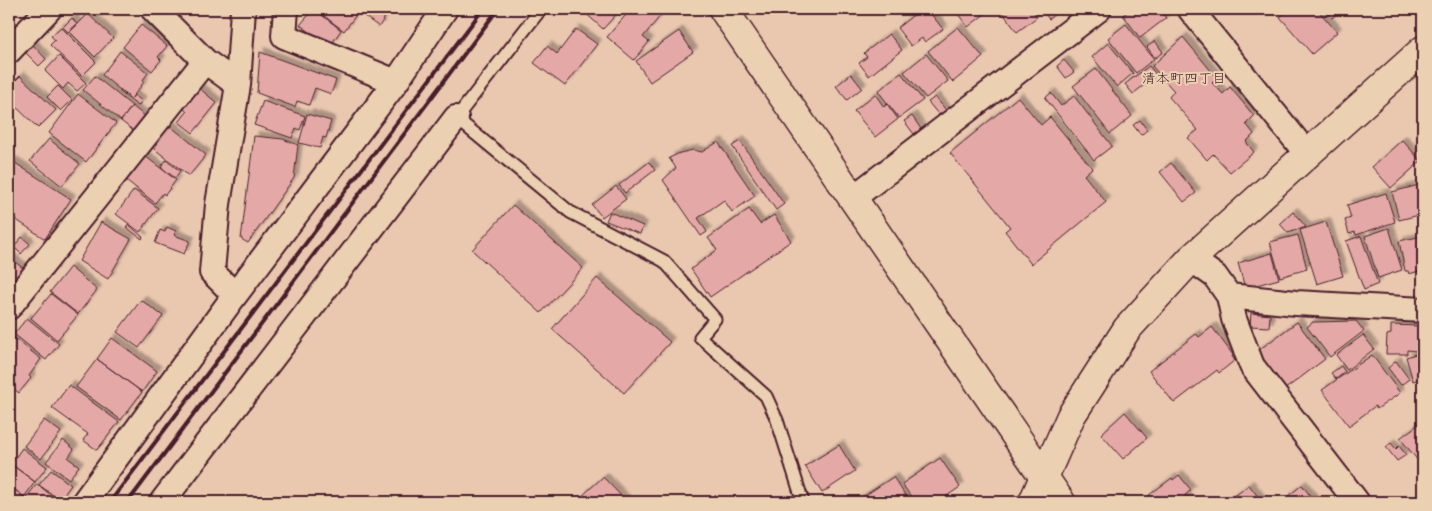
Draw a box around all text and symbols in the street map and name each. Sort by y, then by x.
district label: 清本町四丁目 [1142,68,1226,87]

